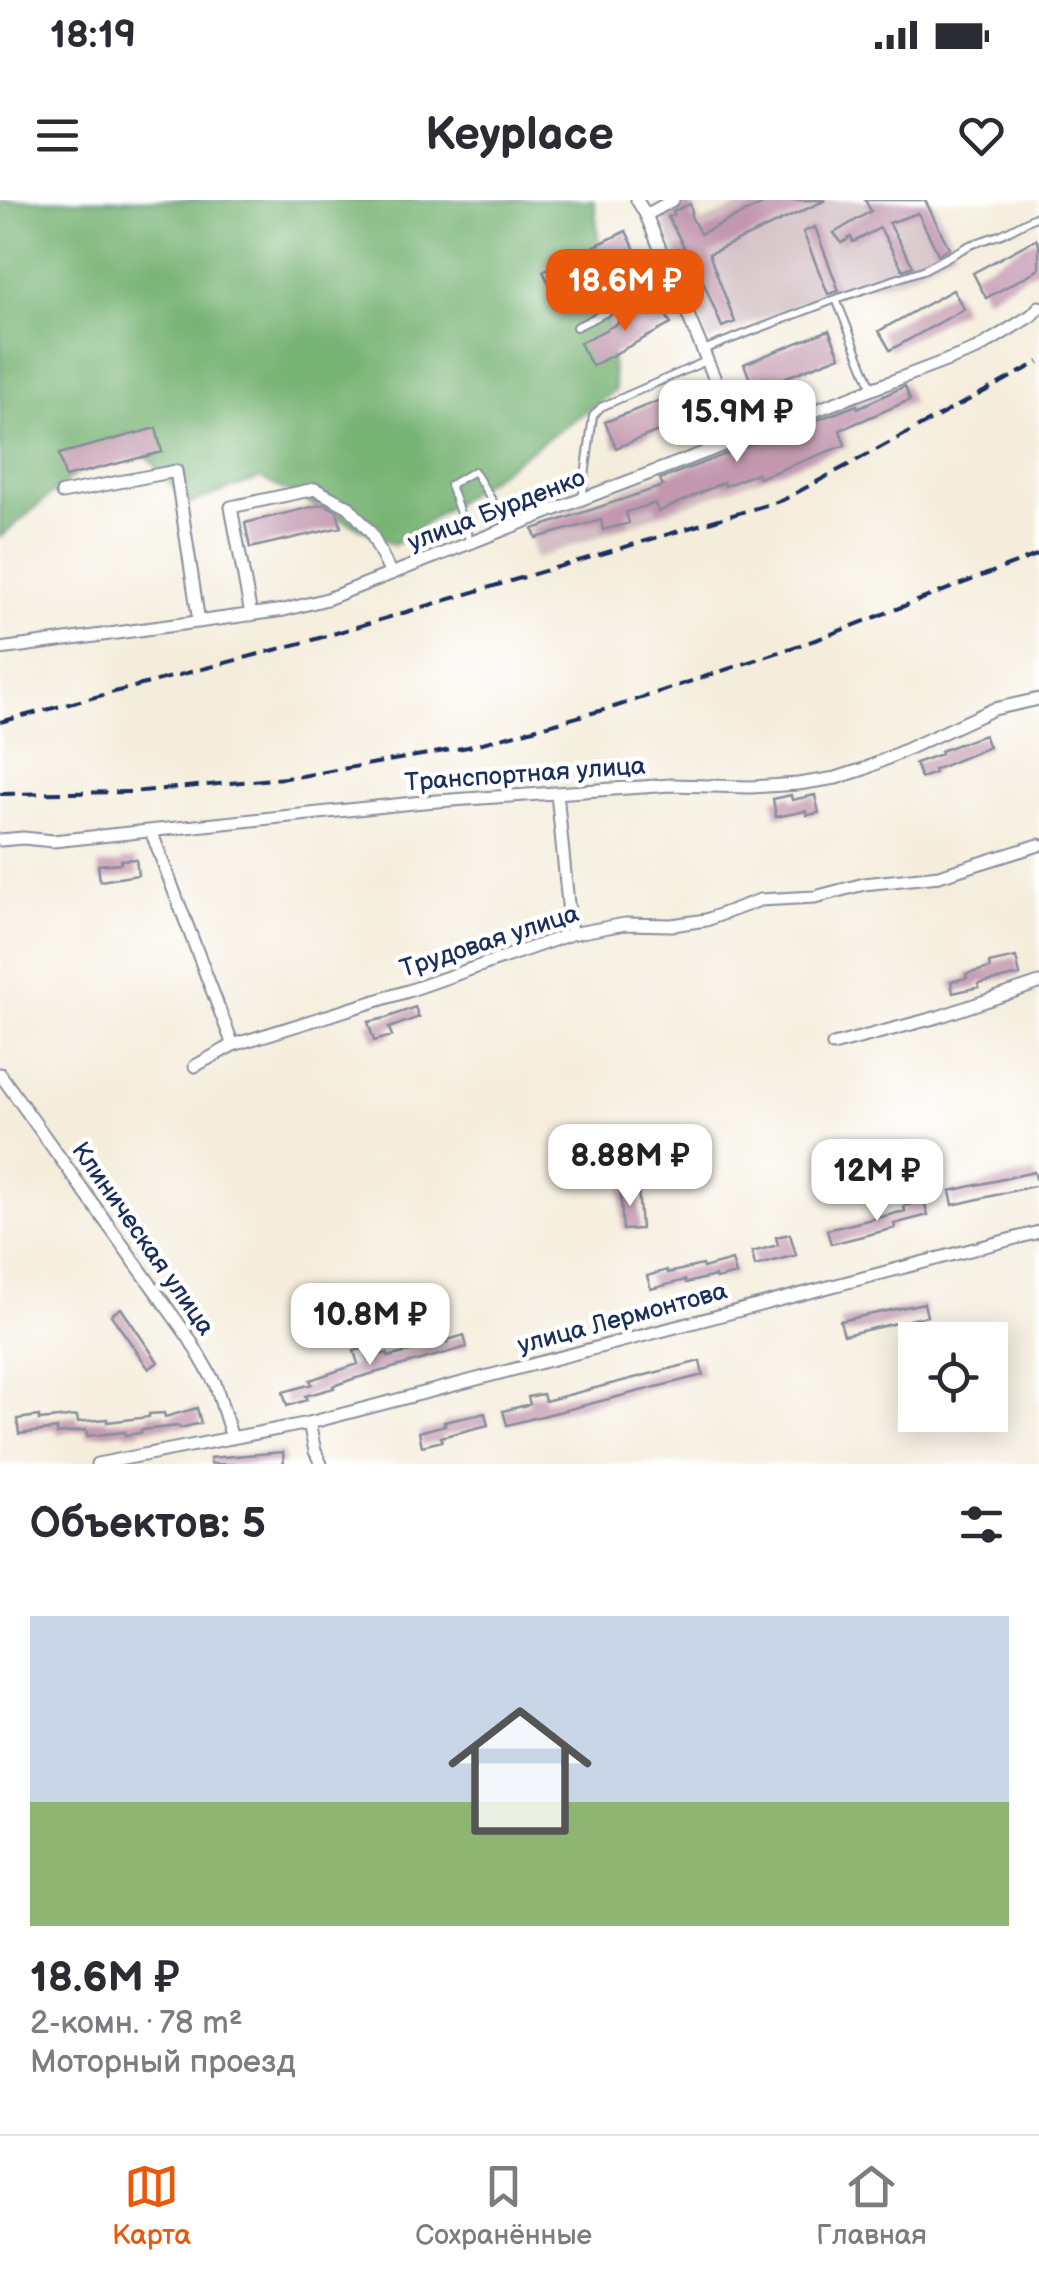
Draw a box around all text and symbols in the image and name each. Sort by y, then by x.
text: 18:19 [50,13,136,58]
icon: menu [30,108,85,163]
text: Keyplace [425,108,614,163]
icon: heart [954,108,1009,163]
pin: 18.6M ₽ [533,249,717,334]
text: 18.6M ₽ [568,262,682,301]
pin: 15.9M ₽ [645,380,829,465]
text: 15.9M ₽ [681,393,793,432]
street label: улица Бурденко [404,462,590,558]
street label: Транспортная улица [404,751,647,798]
street label: Трудовая улица [396,898,583,985]
pin: 8.88M ₽ [538,1124,722,1209]
street label: Клиническая улица [64,1136,221,1342]
text: 8.88M ₽ [570,1137,690,1176]
pin: 12M ₽ [807,1139,947,1224]
text: 12M ₽ [833,1152,921,1191]
street label: улица Лермонтова [514,1276,731,1361]
pin: 10.8M ₽ [278,1283,462,1368]
text: 10.8M ₽ [313,1296,427,1335]
map controls [898,1322,1008,1432]
button: locate [898,1322,1008,1432]
icon: filters [954,1497,1009,1552]
text: Объектов: 5 [30,1499,266,1550]
icon: home [430,1681,610,1861]
text: 18.6M ₽ [30,1953,180,2004]
text: 2-комн. · 78 m² [30,2004,243,2043]
text: Моторный проезд [30,2043,296,2082]
tab: Карта [112,2159,191,2252]
tab: Сохранённые [415,2159,592,2252]
tab: Главная [816,2159,927,2252]

